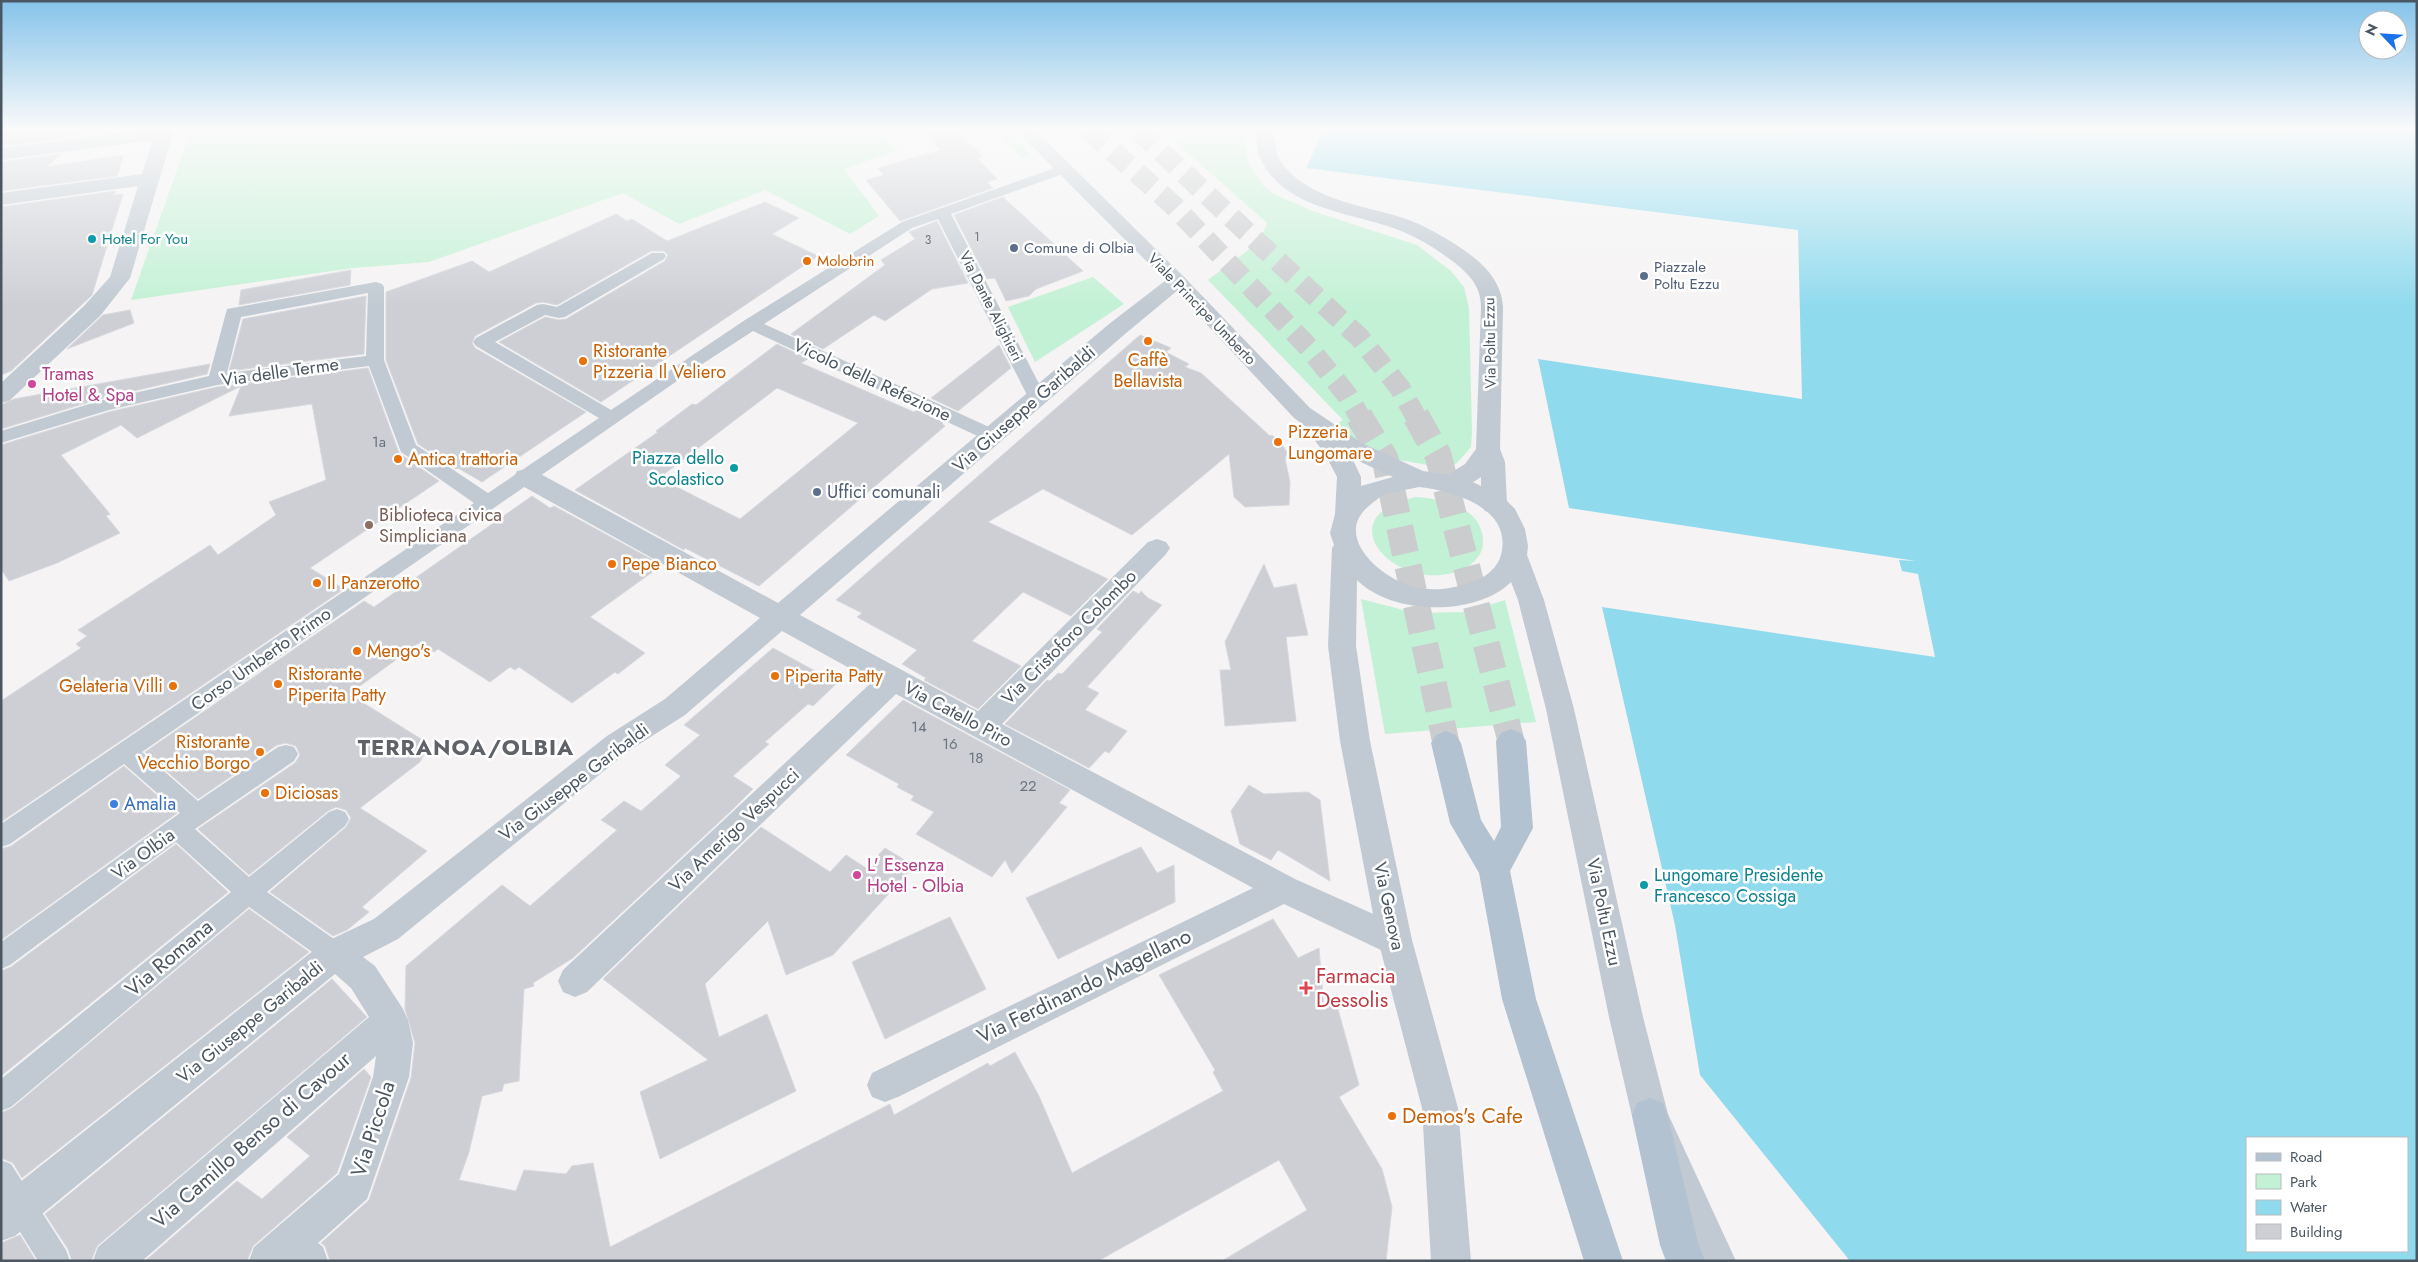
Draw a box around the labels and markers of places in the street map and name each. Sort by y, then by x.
place label: Hotel For You [102,228,188,250]
marker: Hotel For You [86,233,98,245]
place label: Comune di Olbia [1024,237,1134,259]
marker: Comune di Olbia [1008,242,1020,254]
place label: Molobrin [817,250,874,272]
marker: Molobrin [801,255,813,267]
place label: Piazzale Poltu Ezzu [1654,256,1720,295]
marker: Piazzale Poltu Ezzu [1638,270,1650,282]
marker: Caffè Bellavista [1142,335,1154,347]
place label: Ristorante Pizzeria Il Veliero [593,338,726,385]
place label: Caffè Bellavista [1114,347,1183,394]
marker: Ristorante Pizzeria Il Veliero [577,355,589,367]
place label: Tramas Hotel & Spa [42,361,134,408]
marker: Tramas Hotel & Spa [26,378,38,390]
place label: Pizzeria Lungomare [1288,419,1373,466]
marker: Pizzeria Lungomare [1272,436,1284,448]
place label: Piazza dello Scolastico [632,445,724,492]
place label: Antica trattoria [408,446,518,472]
marker: Antica trattoria [392,453,404,465]
marker: Piazza dello Scolastico [728,462,740,474]
place label: Uffici comunali [827,479,941,505]
marker: Uffici comunali [811,486,823,498]
place label: Biblioteca civica Simpliciana [379,502,502,549]
marker: Biblioteca civica Simpliciana [363,519,375,531]
place label: Pepe Bianco [622,551,717,577]
marker: Pepe Bianco [606,558,618,570]
place label: Il Panzerotto [327,570,420,596]
marker: Il Panzerotto [311,577,323,589]
place label: Mengo's [367,638,430,664]
marker: Mengo's [351,645,363,657]
place label: Ristorante Piperita Patty [288,661,386,708]
place label: Piperita Patty [785,663,883,689]
marker: Piperita Patty [769,670,781,682]
place label: Gelateria Villi [59,673,163,699]
marker: Ristorante Piperita Patty [272,678,284,690]
marker: Gelateria Villi [167,680,179,692]
place label: Ristorante Vecchio Borgo [138,729,250,776]
marker: Ristorante Vecchio Borgo [254,746,266,758]
place label: Diciosas [275,780,338,806]
marker: Diciosas [259,787,271,799]
place label: Amalia [124,791,176,817]
marker: Amalia [108,798,120,810]
place label: L' Essenza Hotel - Olbia [867,852,964,899]
place label: Lungomare Presidente Francesco Cossiga [1654,862,1823,909]
marker: L' Essenza Hotel - Olbia [851,869,863,881]
marker: Lungomare Presidente Francesco Cossiga [1638,879,1650,891]
place label: Farmacia Dessolis [1316,961,1395,1015]
marker: Farmacia Dessolis [1300,982,1312,994]
place label: Demos's Cafe [1402,1101,1523,1131]
marker: Demos's Cafe [1386,1110,1398,1122]

